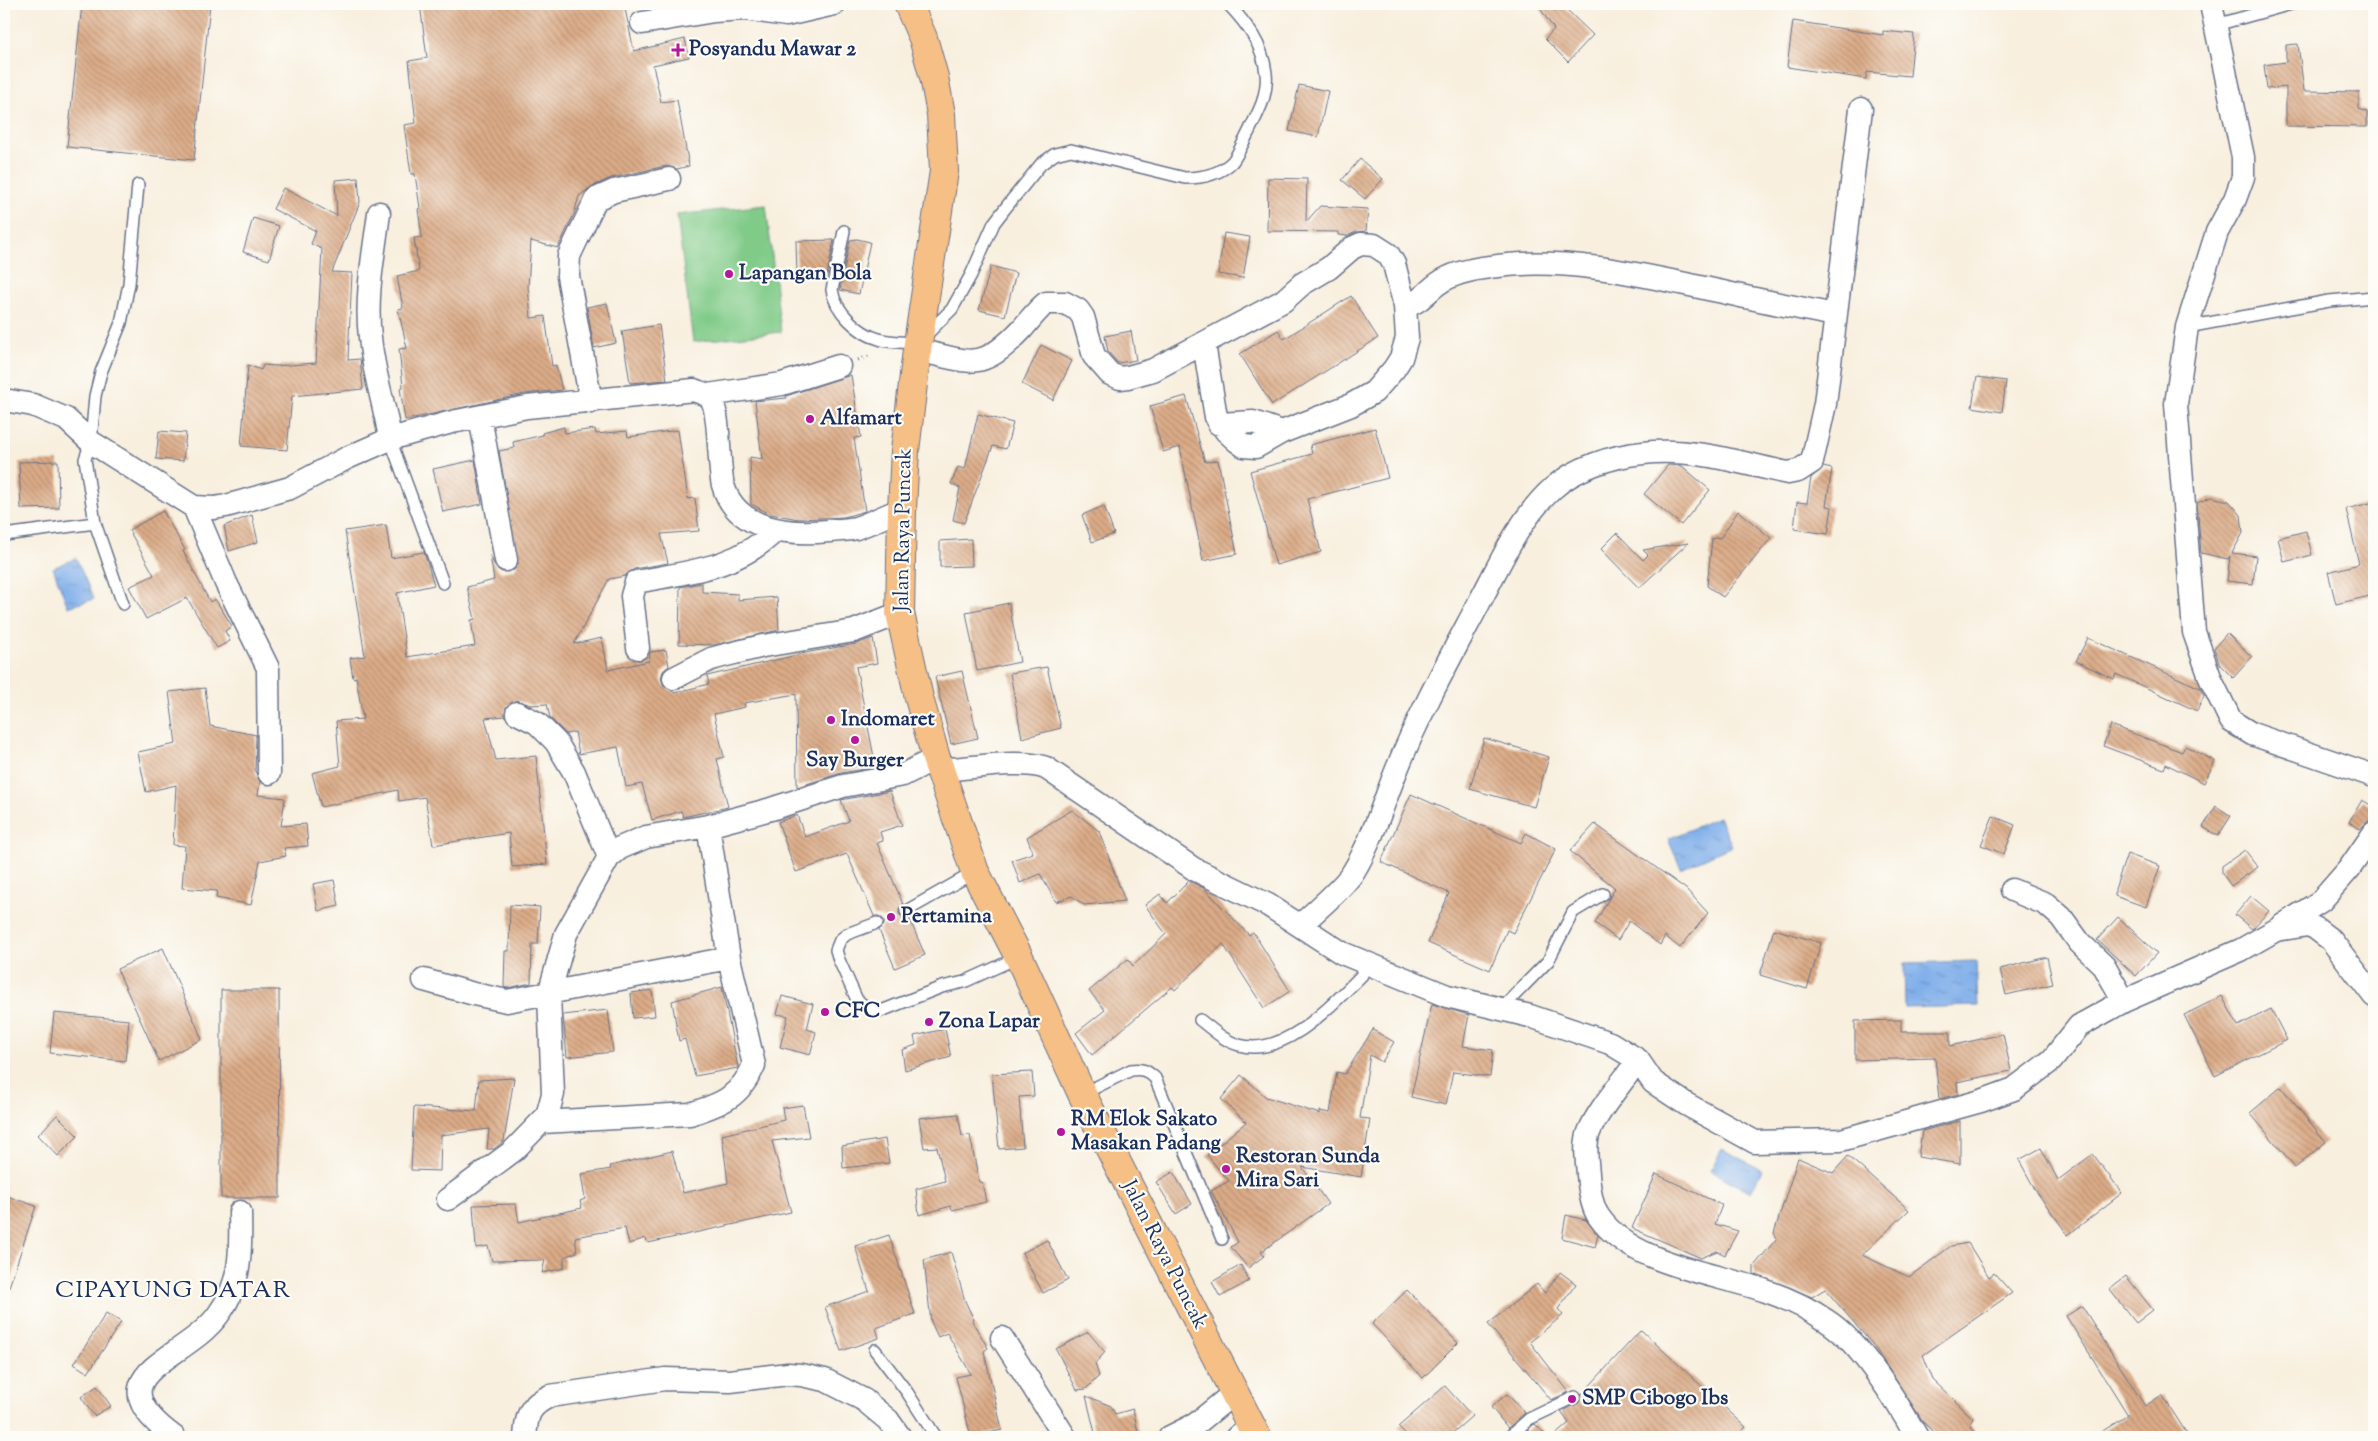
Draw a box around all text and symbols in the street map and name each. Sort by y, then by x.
place label: Posyandu Mawar 2 [689,35,856,65]
marker: Posyandu Mawar 2 [671,43,685,57]
place label: Lapangan Bola [739,259,872,289]
marker: Lapangan Bola [723,268,735,280]
place label: Alfamart [820,404,902,434]
marker: Alfamart [804,413,816,425]
street label: Jalan Raya Puncak [888,447,920,613]
place label: Indomaret [841,705,936,735]
marker: Indomaret [825,714,837,726]
marker: Say Burger [849,734,861,746]
place label: Say Burger [806,746,904,776]
place label: Pertamina [901,902,992,932]
marker: Pertamina [885,911,897,923]
place label: CFC [835,997,881,1027]
marker: CFC [819,1006,831,1018]
place label: Zona Lapar [939,1007,1040,1037]
marker: Zona Lapar [923,1016,935,1028]
place label: RM Elok Sakato Masakan Padang [1071,1105,1222,1159]
marker: RM Elok Sakato Masakan Padang [1055,1126,1067,1138]
place label: Restoran Sunda Mira Sari [1236,1142,1380,1196]
marker: Restoran Sunda Mira Sari [1220,1163,1232,1175]
street label: Jalan Raya Puncak [1113,1174,1215,1335]
district label: CIPAYUNG DATAR [55,1274,291,1308]
place label: SMP Cibogo Ibs [1582,1384,1728,1414]
marker: SMP Cibogo Ibs [1566,1393,1578,1405]

